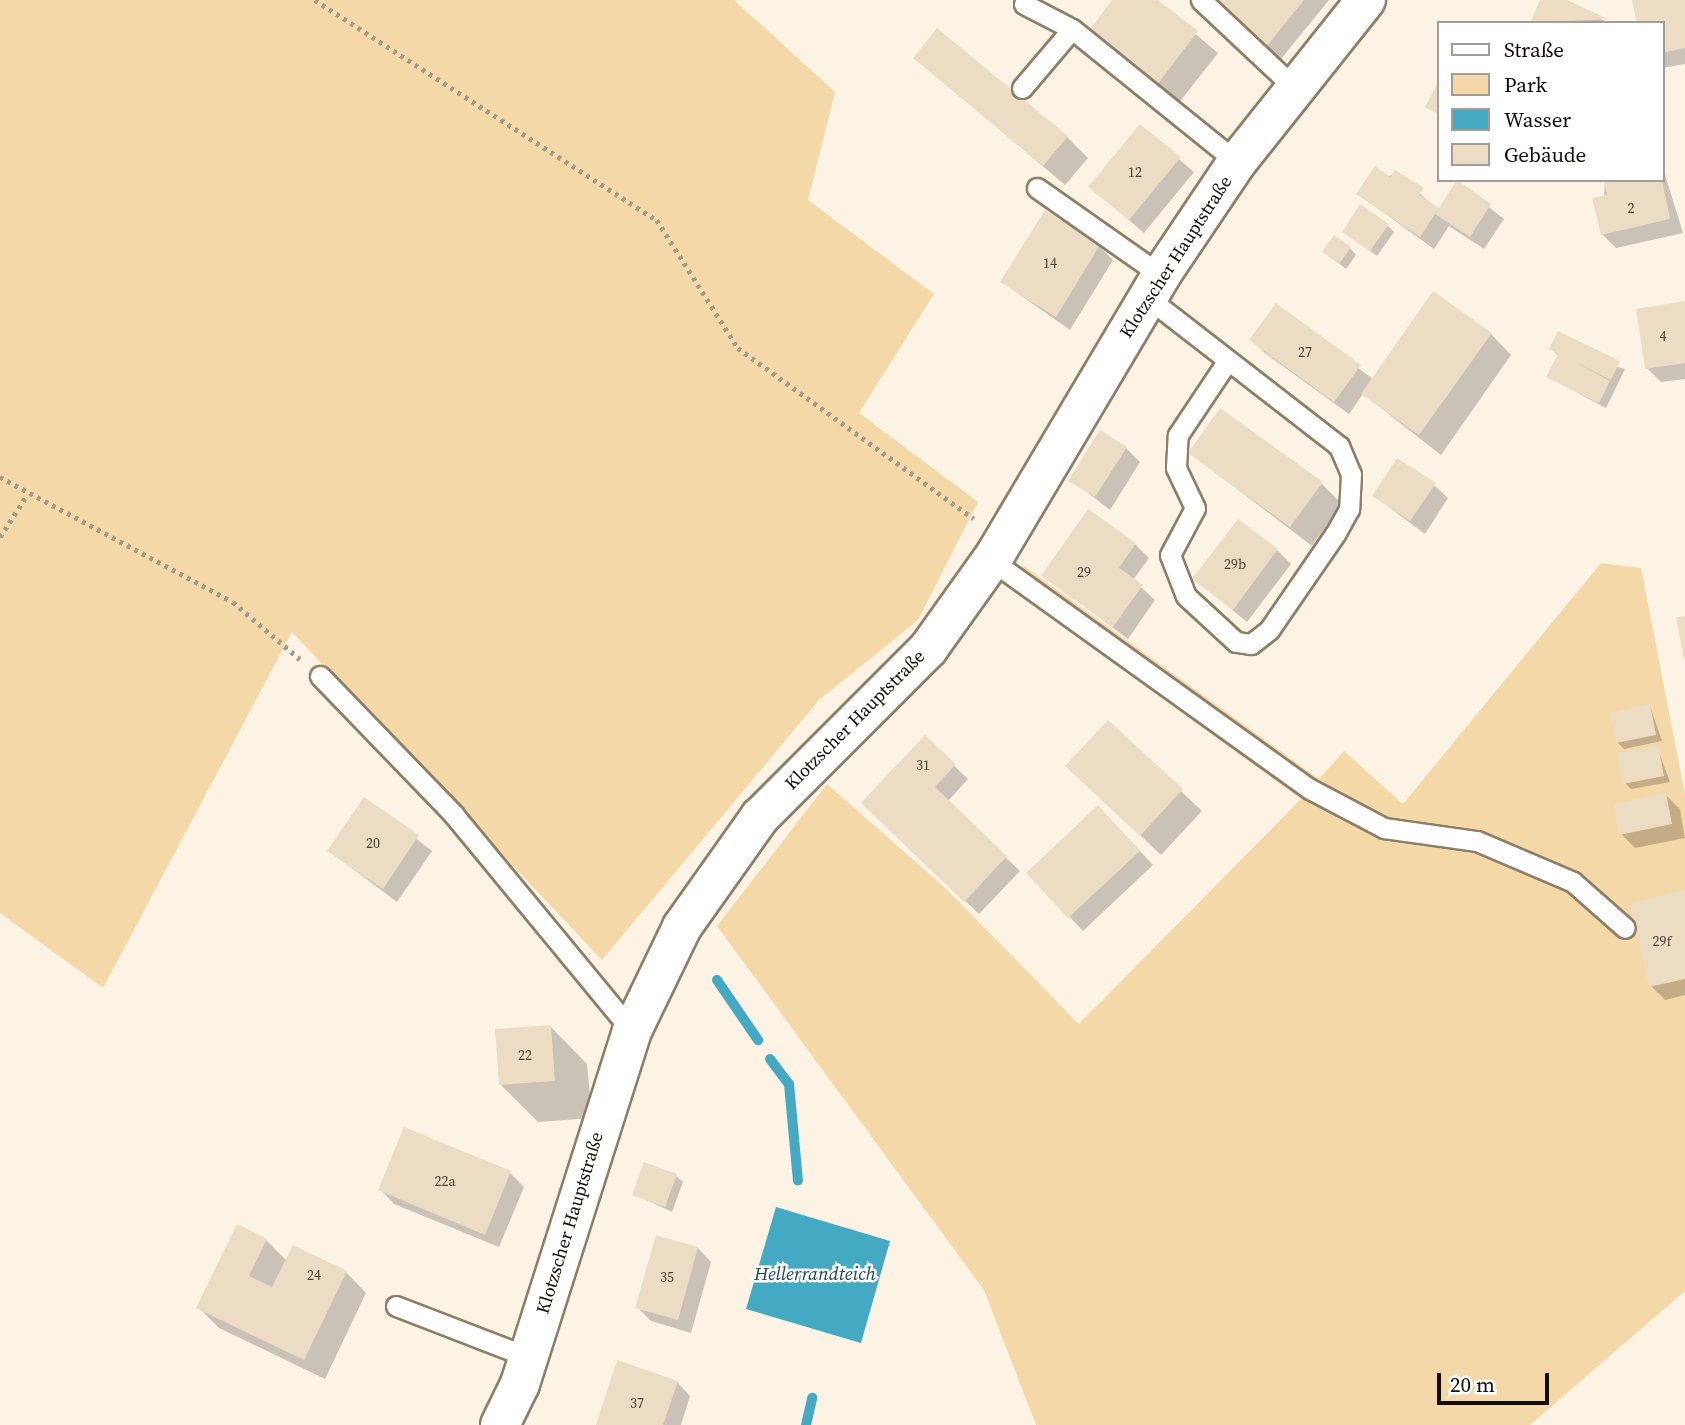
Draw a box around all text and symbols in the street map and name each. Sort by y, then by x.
legend [1436,21,1664,182]
text: Straße [1504,35,1564,64]
text: Park [1504,70,1547,99]
text: Wasser [1504,105,1571,134]
text: Gebäude [1504,140,1586,169]
house number: 12 [1128,164,1142,180]
street label: Klotzscher Hauptstraße [1116,172,1236,342]
house number: 2 [1628,200,1634,216]
house number: 14 [1043,255,1057,271]
house number: 4 [1660,328,1666,344]
house number: 27 [1298,344,1312,360]
house number: 29b [1224,556,1246,572]
house number: 29 [1077,564,1091,580]
street label: Klotzscher Hauptstraße [781,646,929,794]
house number: 31 [916,757,930,773]
house number: 20 [366,835,380,851]
house number: 29f [1653,933,1671,949]
house number: 22 [518,1047,532,1063]
street label: Klotzscher Hauptstraße [532,1130,608,1316]
house number: 22a [434,1173,456,1189]
water label: Hellerrandteich [754,1263,876,1285]
house number: 24 [307,1267,321,1283]
house number: 35 [660,1269,674,1285]
scale bar [1440,1358,1552,1402]
text: 20 m [1450,1370,1495,1399]
house number: 37 [630,1395,644,1411]

